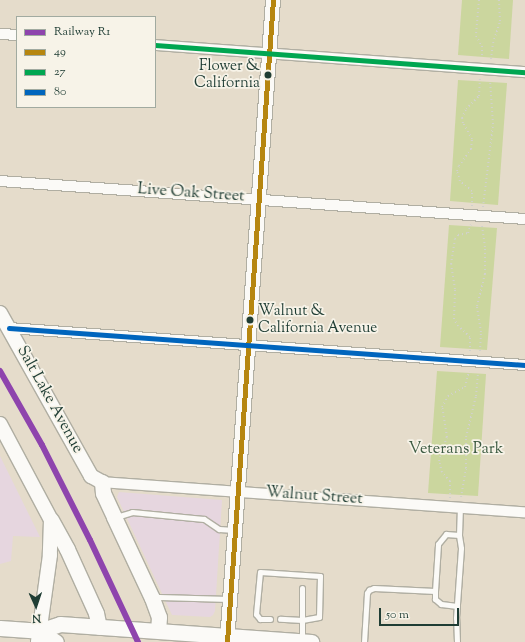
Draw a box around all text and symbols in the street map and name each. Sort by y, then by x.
legend [16,16,156,108]
text: Railway R1 [54,23,110,41]
text: 49 [54,43,66,61]
place label: Flower & California [194,57,260,92]
text: 27 [54,63,66,81]
marker: Flower & California [263,70,273,80]
text: 80 [54,83,66,101]
street label: Live Oak Street [137,181,245,207]
place label: Walnut & California Avenue [258,302,377,337]
marker: Walnut & California Avenue [245,315,255,325]
street label: Salt Lake Avenue [12,343,86,457]
park label: Veterans Park [409,440,503,460]
street label: Walnut Street [265,484,363,510]
north arrow [16,586,56,626]
scale bar [381,600,461,626]
text: 50 m [386,606,409,624]
text: N [32,610,41,626]

